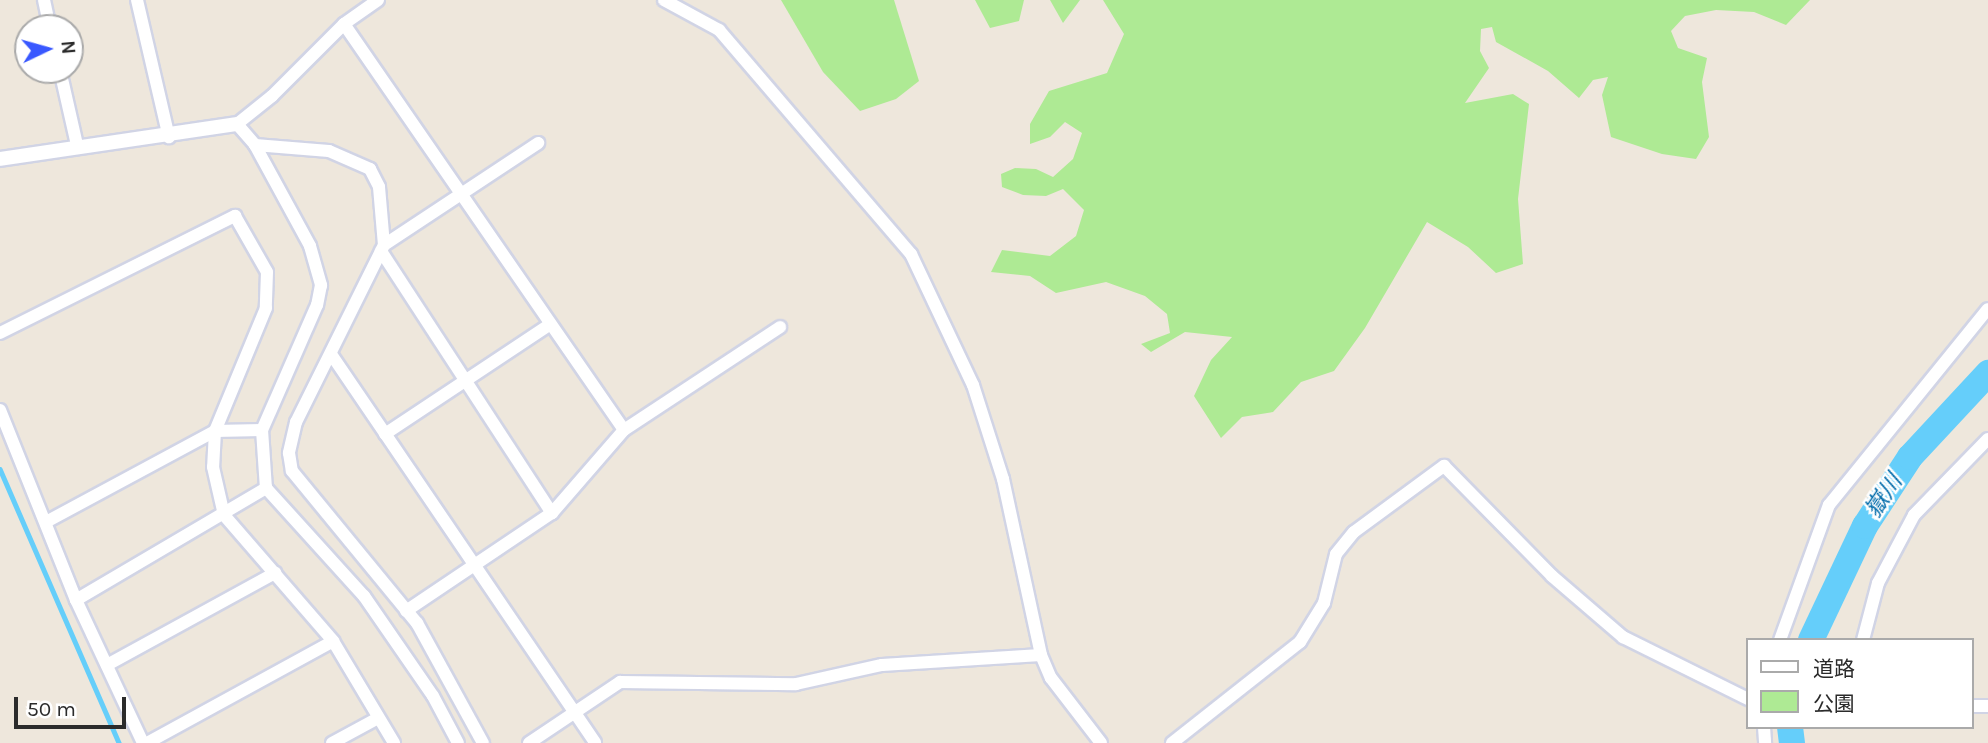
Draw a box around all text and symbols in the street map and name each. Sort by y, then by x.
north arrow [14,14,84,84]
text: N [56,40,79,55]
water label: 嶽川 [1860,469,1908,523]
legend [1746,638,1974,729]
text: 道路 [1813,657,1855,681]
scale bar [18,684,130,728]
text: 公園 [1813,692,1855,716]
text: 50 m [27,697,76,721]

